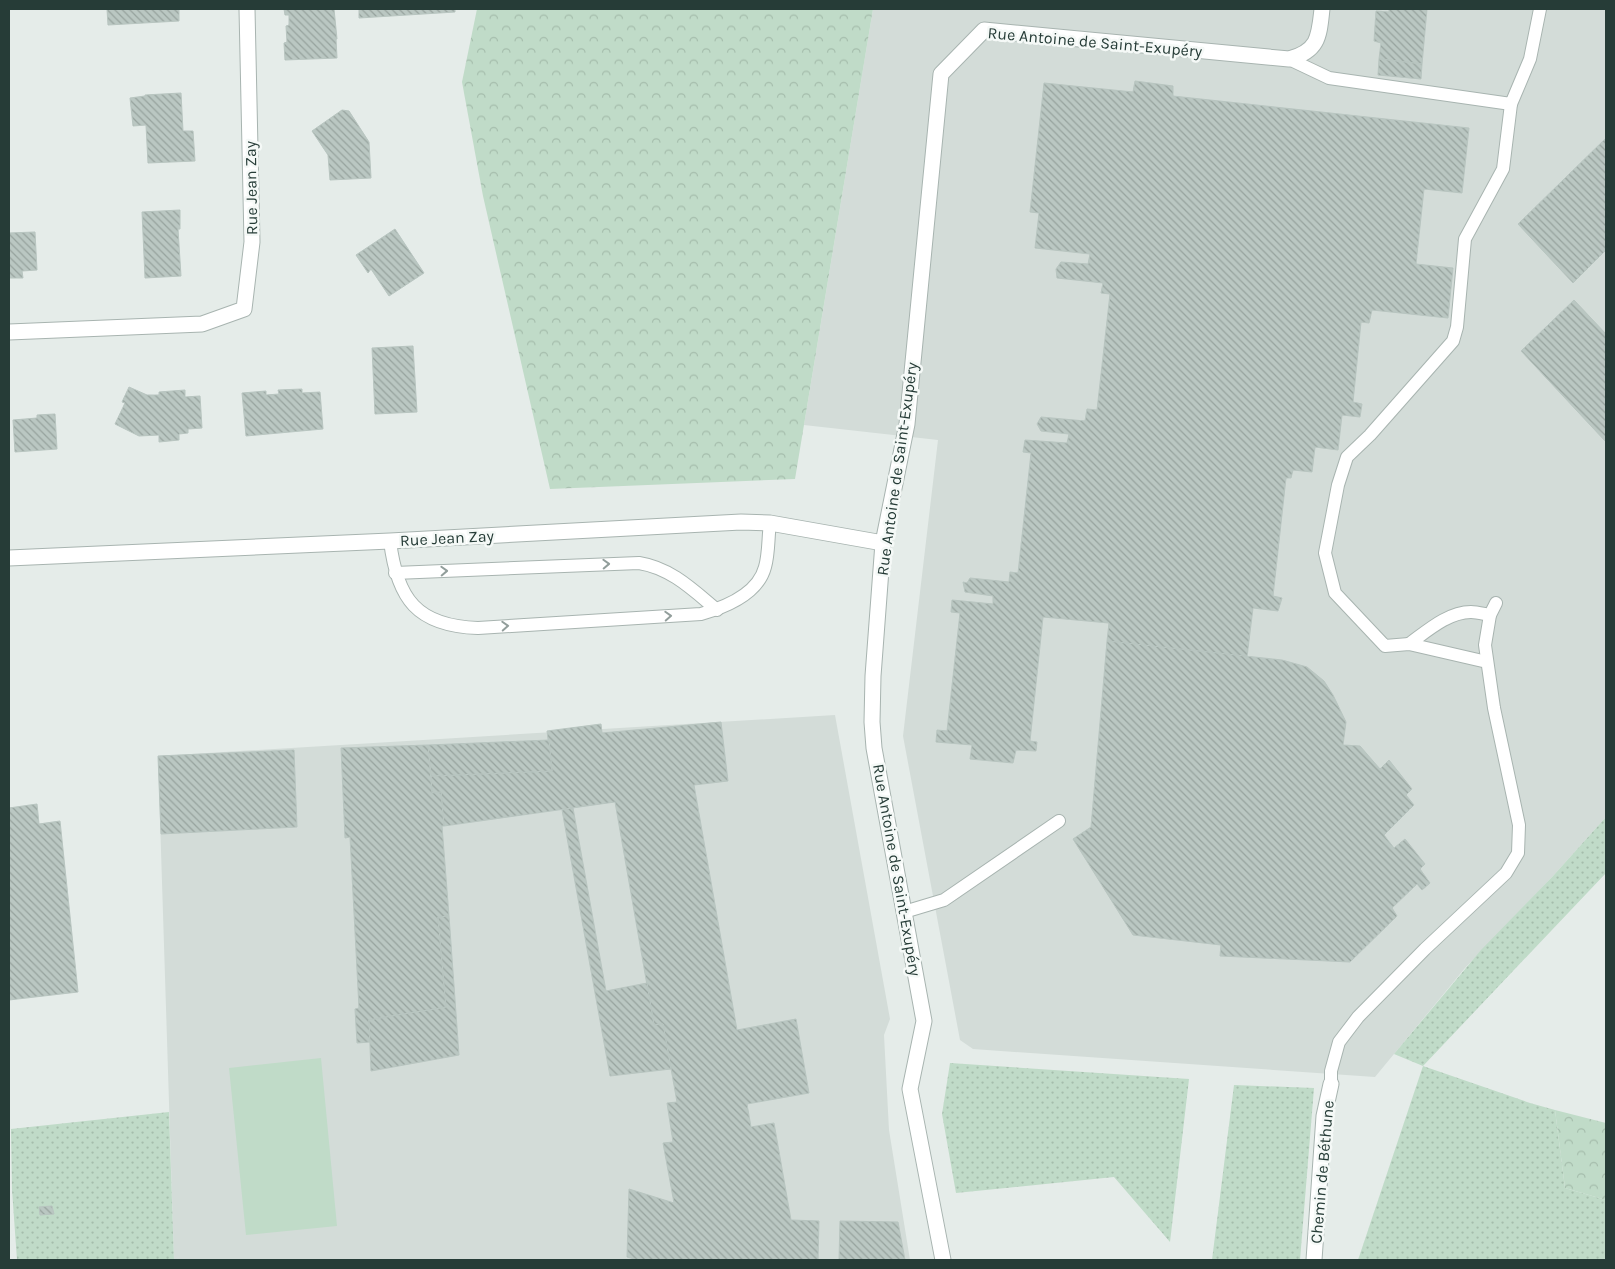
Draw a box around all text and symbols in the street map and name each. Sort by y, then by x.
street label: Rue Antoine de Saint-Exupéry [987,23,1204,61]
street label: Rue Jean Zay [241,140,261,235]
street label: Rue Antoine de Saint-Exupéry [873,361,921,577]
street label: Rue Jean Zay [399,526,495,550]
one-way arrow [603,559,611,570]
one-way arrow [440,566,448,576]
one-way arrow [664,611,672,622]
one-way arrow [502,621,510,632]
street label: Rue Antoine de Saint-Exupéry [869,762,925,978]
street label: Chemin de Béthune [1306,1100,1338,1244]

